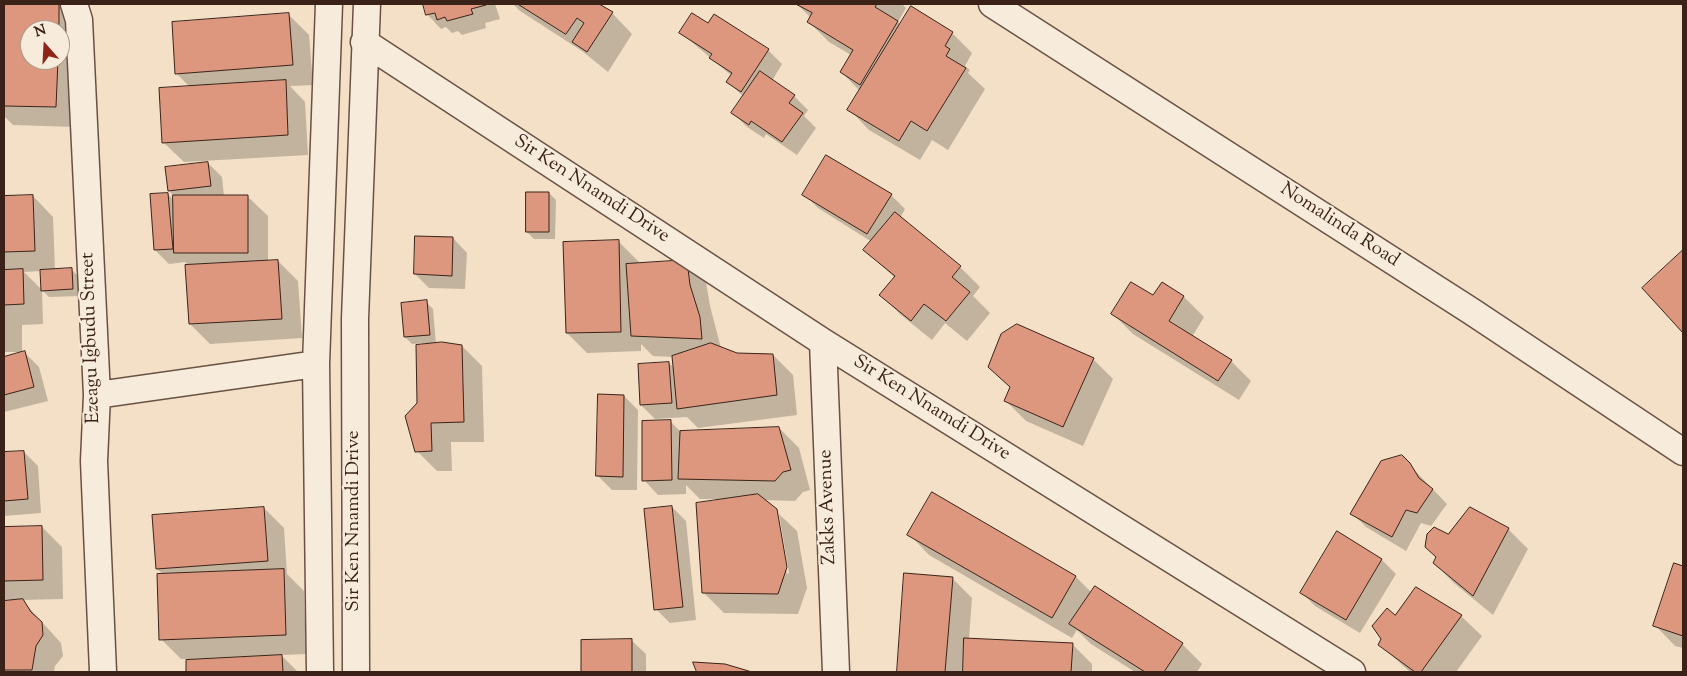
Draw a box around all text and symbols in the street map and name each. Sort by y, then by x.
north arrow [20,20,70,70]
text: N [32,20,49,43]
street label: Sir Ken Nnamdi Drive [509,131,673,249]
street label: Nomalinda Road [1275,179,1403,273]
street label: Ezeagu Igbudu Street [78,252,106,424]
street label: Sir Ken Nnamdi Drive [848,351,1014,467]
street label: Sir Ken Nnamdi Drive [344,430,366,612]
street label: Zakks Avenue [816,449,842,565]

